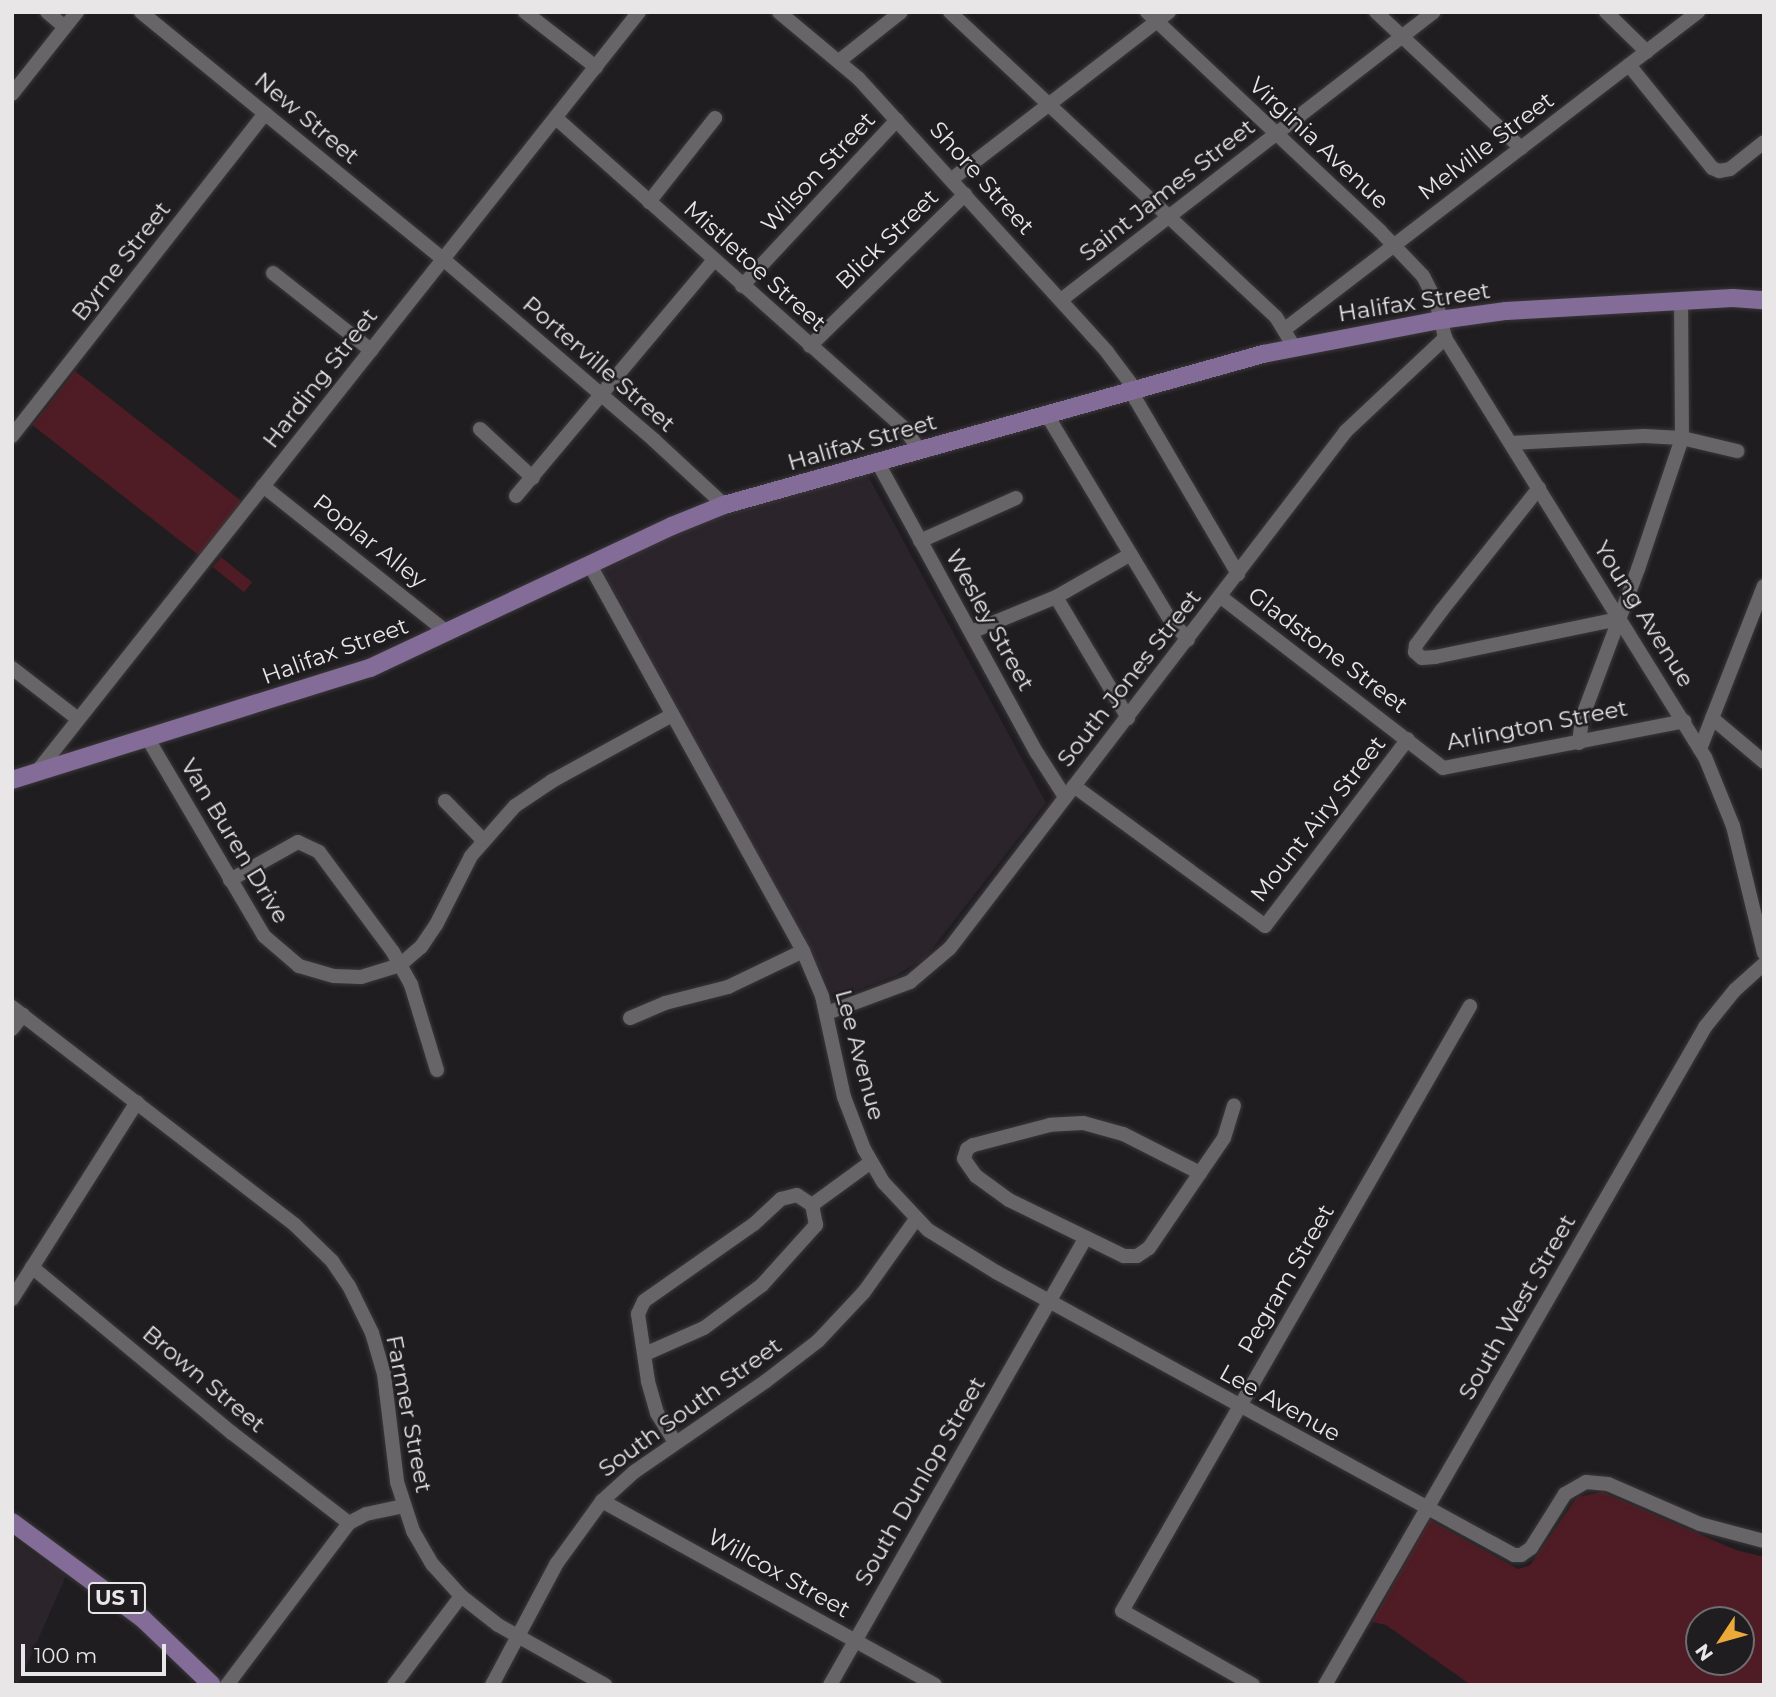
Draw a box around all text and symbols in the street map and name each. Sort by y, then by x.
street label: New Street [249,66,365,170]
street label: Virginia Avenue [1243,71,1395,215]
street label: Melville Street [1413,86,1559,206]
street label: Wilson Street [755,106,881,238]
street label: Saint James Street [1074,113,1260,267]
street label: Shore Street [924,116,1040,240]
street label: Blick Street [830,183,944,295]
street label: Mistletoe Street [678,195,832,337]
street label: Byrne Street [66,196,176,326]
street label: Halifax Street [1336,276,1492,328]
street label: Porterville Street [517,290,681,438]
street label: Harding Street [257,303,383,453]
street label: Halifax Street [784,408,940,476]
street label: Poplar Alley [308,488,432,594]
street label: Young Avenue [1588,536,1700,692]
street label: Wesley Street [940,544,1040,696]
street label: Gladstone Street [1243,581,1413,719]
street label: South Jones Street [1051,584,1207,772]
street label: Halifax Street [258,612,412,690]
street label: Arlington Street [1444,694,1630,756]
street label: Mount Airy Street [1245,731,1391,907]
street label: Van Buren Drive [175,754,295,928]
street label: Lee Avenue [829,987,891,1123]
street label: Pegram Street [1232,1199,1340,1359]
street label: South West Street [1453,1209,1581,1405]
street label: Brown Street [137,1320,271,1438]
street label: South South Street [593,1331,787,1483]
street label: Farmer Street [380,1333,438,1495]
street label: Lee Avenue [1215,1358,1345,1448]
street label: South Dunlop Street [849,1372,991,1590]
street label: Willcox Street [703,1523,855,1623]
road number: US 1 [87,1580,147,1616]
north arrow [1685,1606,1755,1676]
scale bar [24,1630,170,1674]
text: N [1690,1639,1718,1665]
text: 100 m [34,1643,97,1668]

